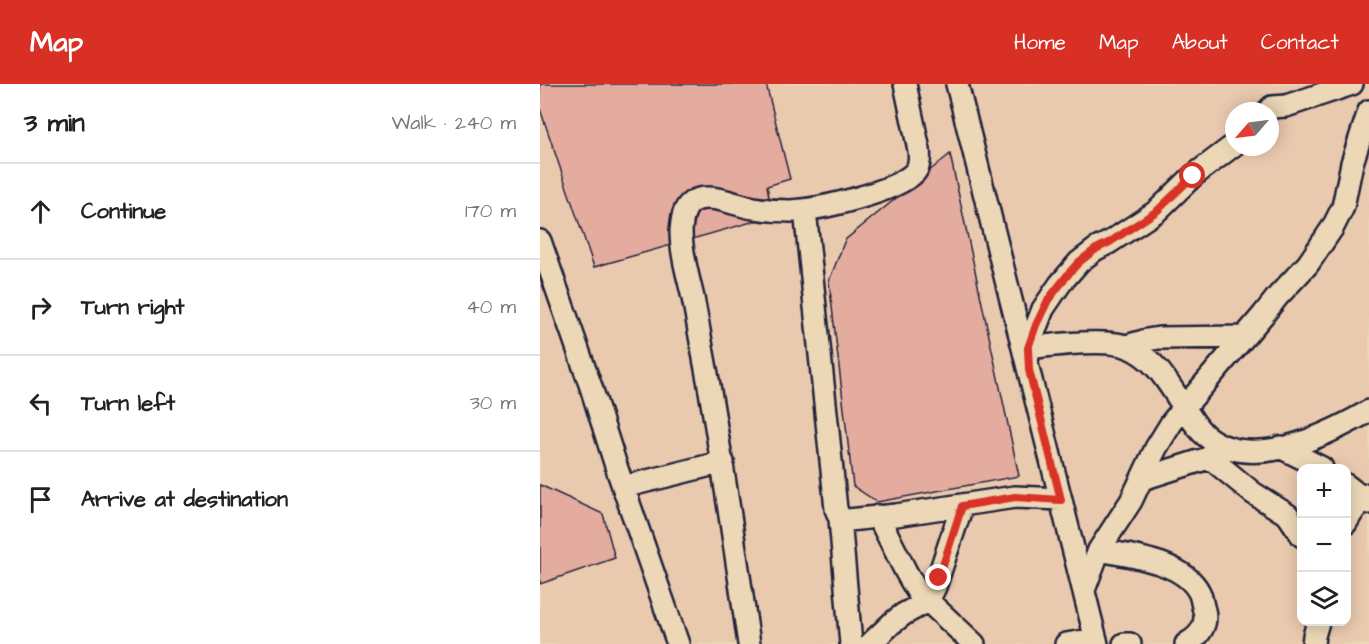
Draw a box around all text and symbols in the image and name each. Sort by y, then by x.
text: Map [30,23,83,62]
text: Home [1014,28,1066,57]
text: Map [1099,28,1139,57]
text: About [1172,28,1228,57]
text: Contact [1261,28,1339,57]
north arrow [1225,102,1279,156]
text: 3 min [24,105,85,141]
text: Walk · 240 m [392,109,516,137]
route start [1179,162,1205,188]
icon: ahead [24,195,57,228]
text: Continue [81,196,166,227]
text: 170 m [465,197,516,225]
icon: right [24,291,57,324]
text: Turn right [81,292,184,323]
text: 40 m [466,293,516,321]
icon: left [24,387,57,420]
text: Turn left [81,388,175,419]
text: 30 m [470,389,516,417]
map controls [1297,464,1351,626]
button: + [1297,464,1351,518]
icon: arrive [24,483,57,516]
text: Arrive at destination [81,484,288,515]
button: − [1297,518,1351,572]
route end [925,564,951,590]
button: layers [1297,572,1351,626]

